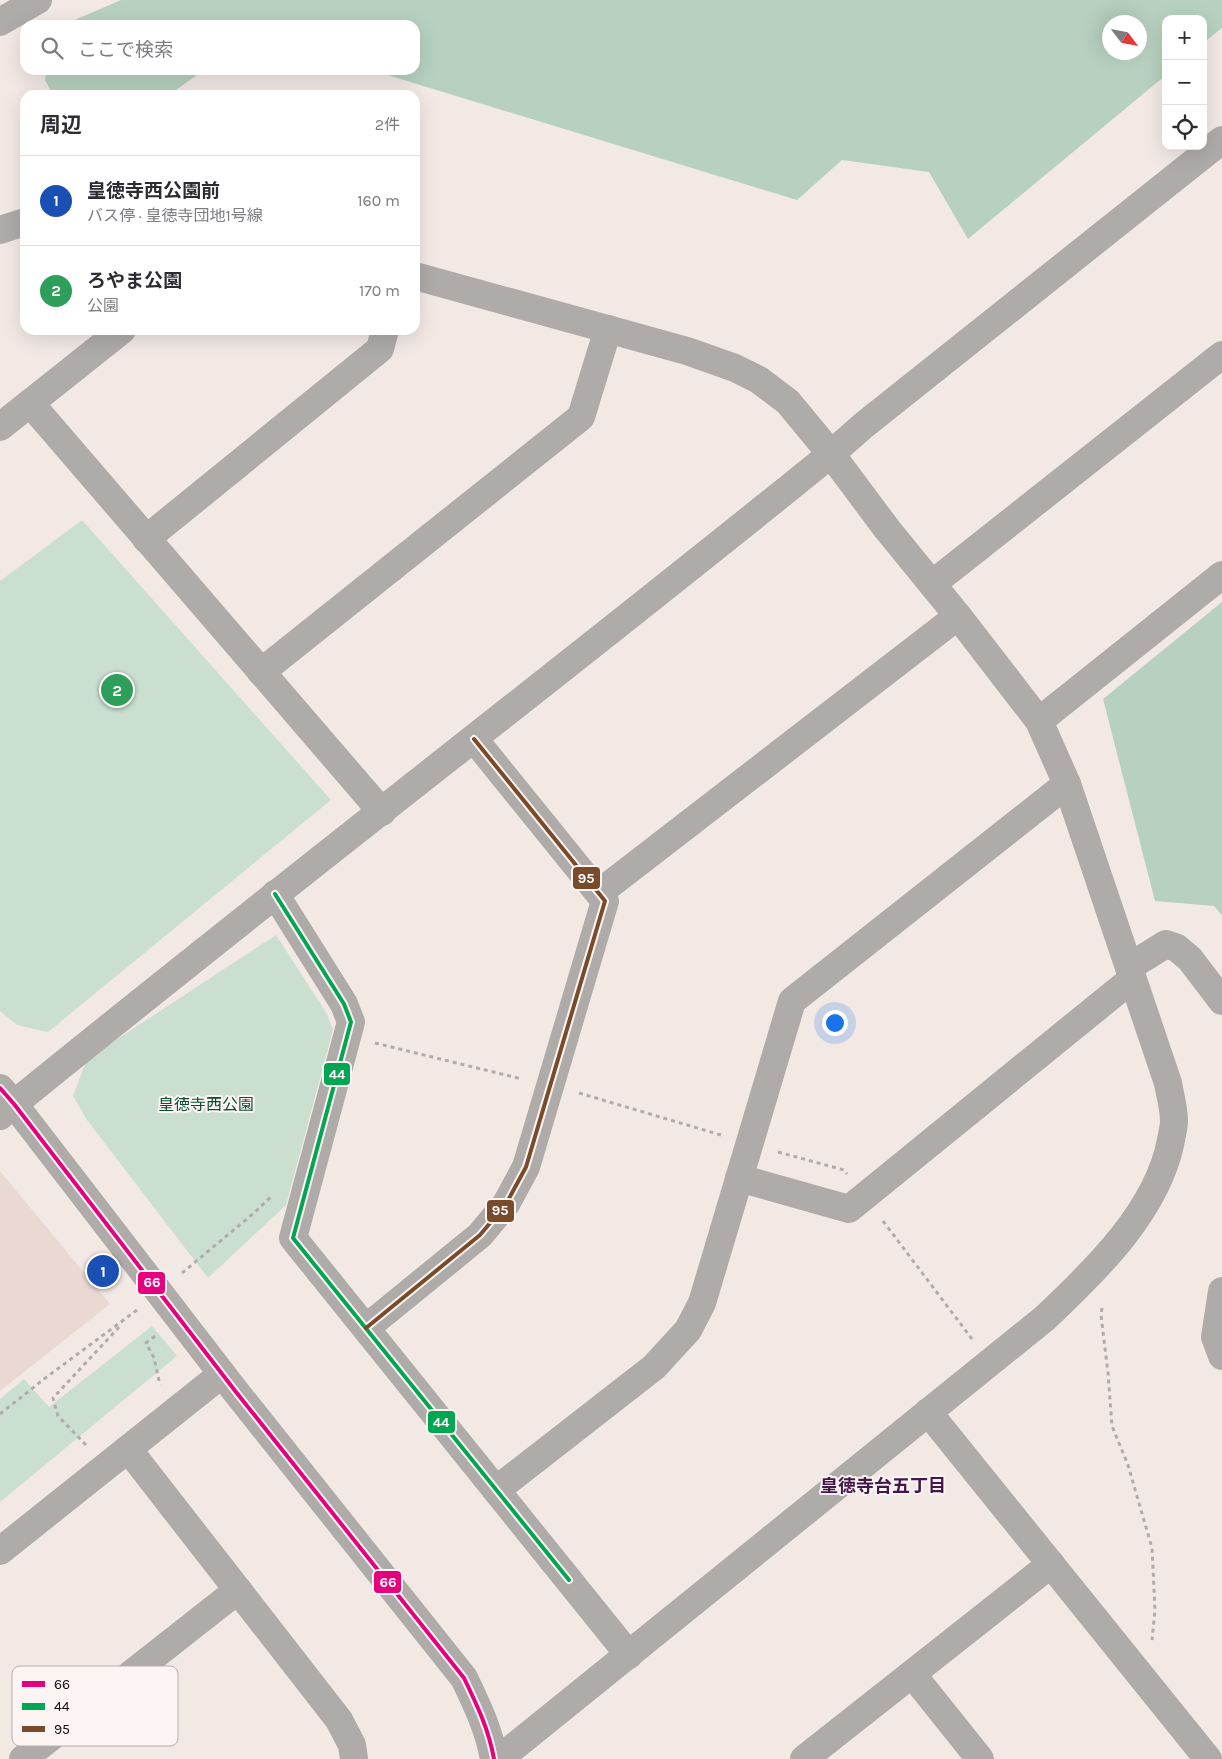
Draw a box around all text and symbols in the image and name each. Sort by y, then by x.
north arrow [1102,15,1147,60]
map controls [1162,15,1207,150]
button: + [1162,15,1207,60]
search box [20,20,420,75]
icon: search [38,34,66,62]
text: ここで検索 [78,39,173,61]
button: − [1162,60,1207,105]
button: locate [1162,105,1207,150]
text: 周辺 [40,113,82,137]
text: 2件 [375,115,400,134]
text: 皇徳寺西公園前 [87,180,220,202]
text: 1 [53,191,59,210]
text: 160 m [357,191,400,210]
text: バス停 · 皇徳寺団地1号線 [87,206,263,225]
text: ろやま公園 [87,270,182,292]
text: 2 [51,281,61,300]
text: 170 m [359,281,400,300]
text: 公園 [87,296,119,315]
pin: 2 [101,671,133,709]
line badge: 95 [572,866,601,890]
text: 95 [578,870,594,887]
your location [822,1010,848,1036]
line badge: 44 [323,1062,351,1086]
text: 44 [329,1066,346,1083]
park label: 皇徳寺西公園 [158,1095,254,1114]
line badge: 95 [486,1199,515,1223]
text: 95 [492,1202,508,1219]
pin: 1 [87,1252,119,1290]
line badge: 66 [137,1271,166,1295]
text: 66 [144,1274,161,1291]
line badge: 44 [427,1410,456,1434]
text: 44 [433,1414,450,1431]
district label: 皇徳寺台五丁目 [820,1475,946,1497]
line badge: 66 [373,1570,402,1594]
text: 66 [380,1574,397,1591]
legend [12,1666,178,1746]
text: 66 [54,1676,70,1693]
text: 44 [54,1698,70,1715]
text: 95 [54,1721,70,1738]

